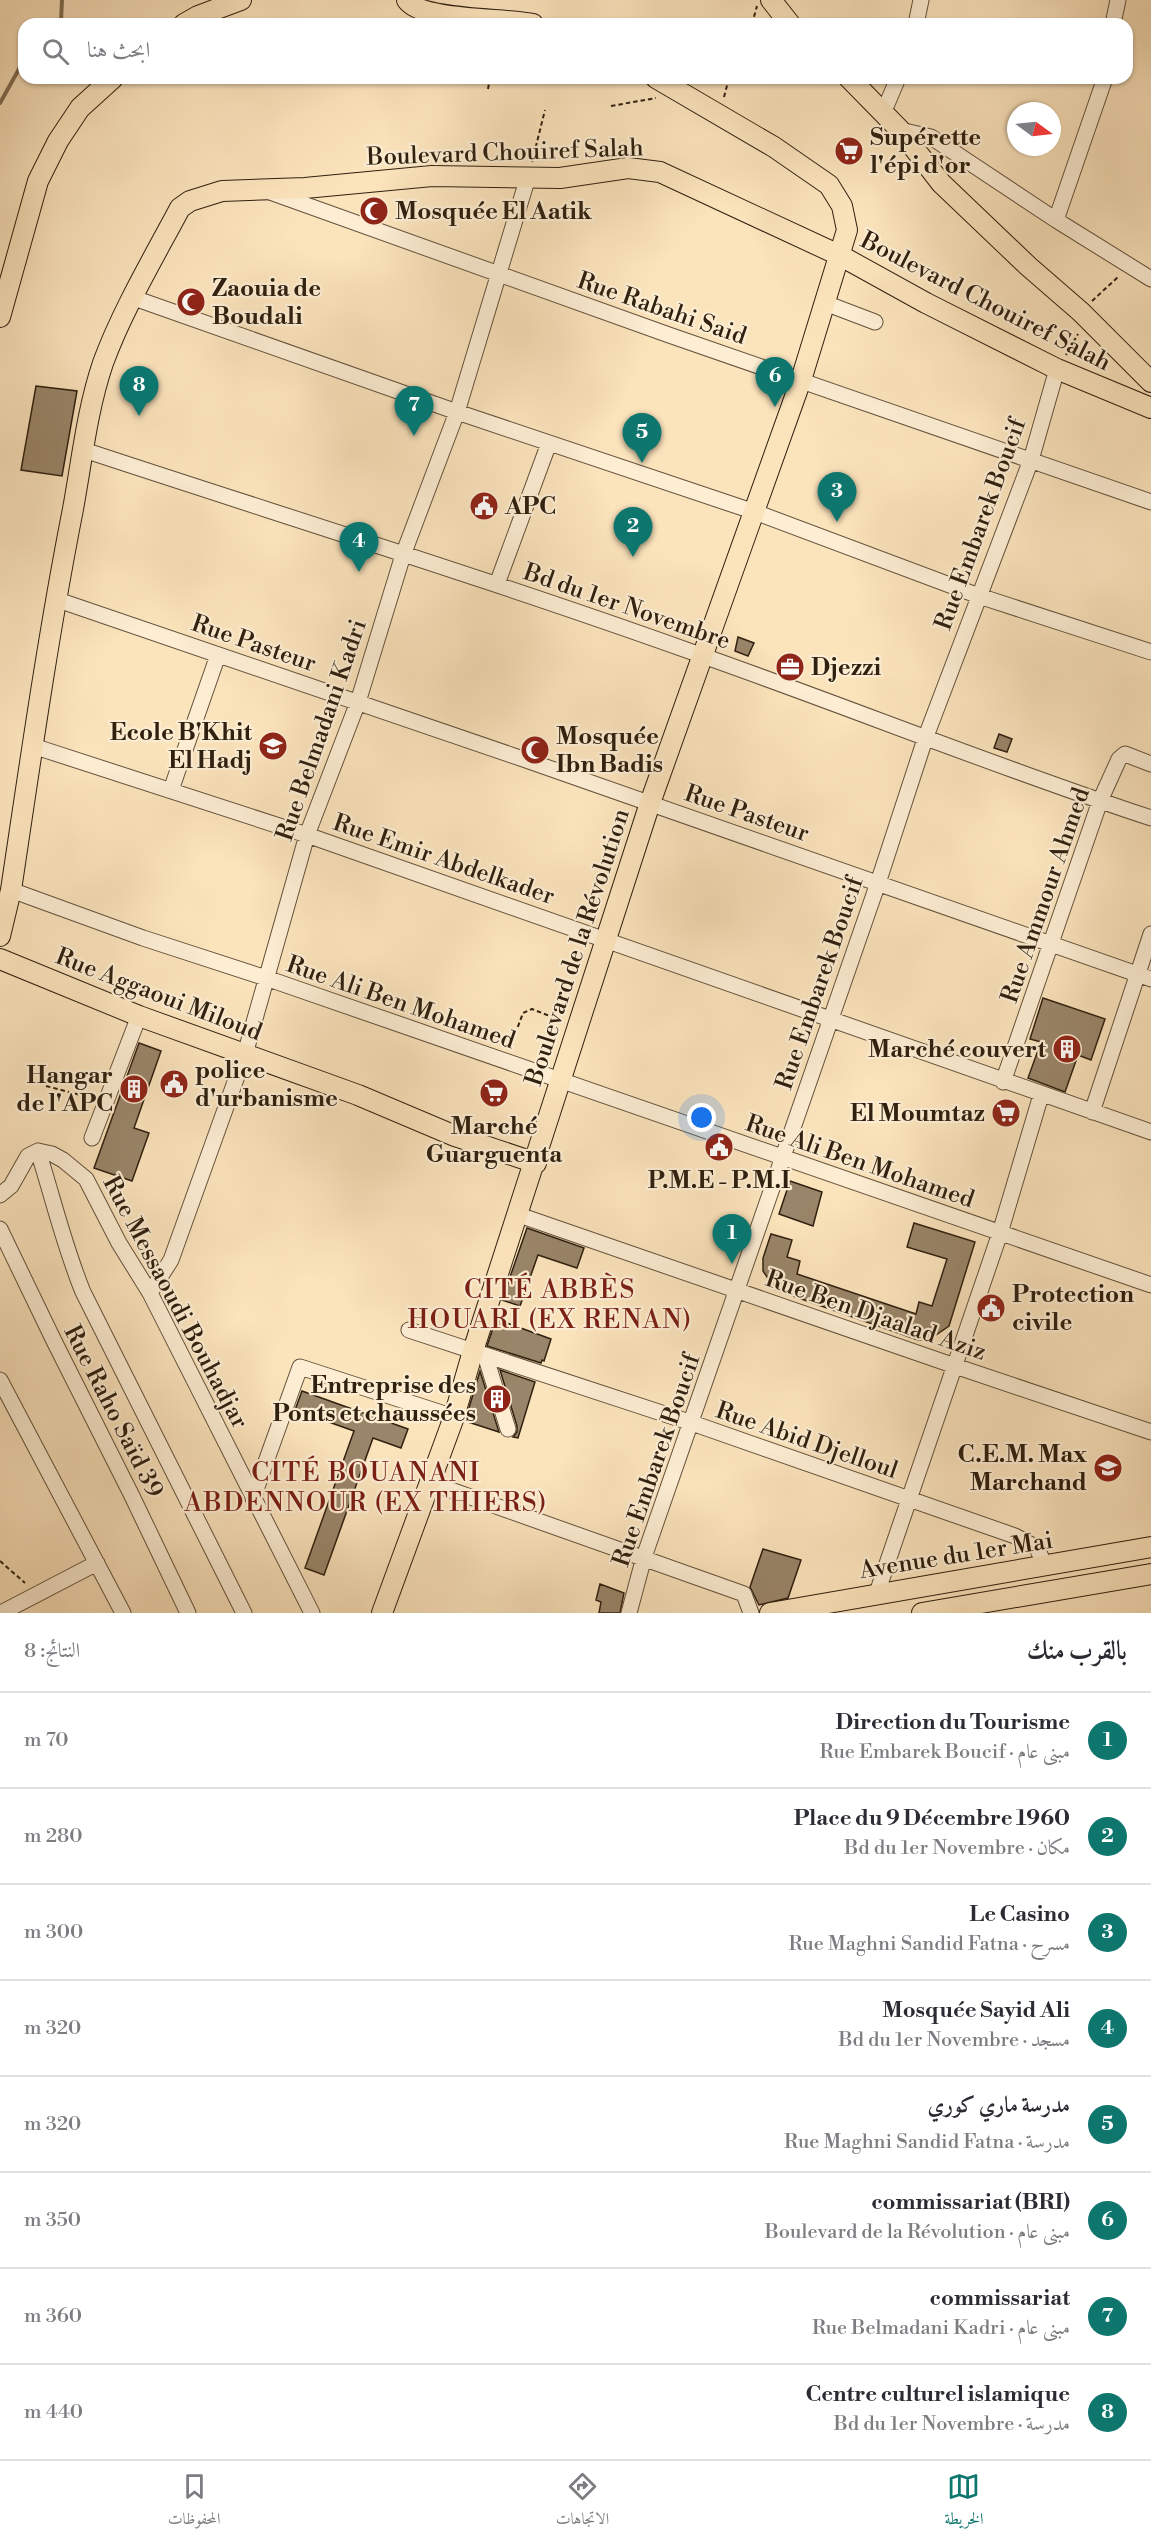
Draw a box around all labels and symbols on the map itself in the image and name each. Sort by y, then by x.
north arrow [1007,102,1061,156]
place label: Supérette l'épi d'or [870,123,981,181]
street label: Boulevard Chouiref Salah [365,133,644,173]
supermarket icon: Supérette l'épi d'or [833,135,865,167]
mosque icon: Mosquée El Aatik [358,195,390,227]
place label: Mosquée El Aatik [395,197,593,227]
street label: Boulevard Chouiref Salah [854,225,1116,378]
street label: Rue Rabahi Said [573,266,751,352]
place label: Zaouia de Boudali [212,274,321,332]
mosque icon: Zaouia de Boudali [175,286,207,318]
pin: 6 [756,358,794,407]
pin: 8 [120,366,158,416]
pin: 7 [394,386,434,436]
street label: Rue Embarek Boucif [929,413,1034,634]
pin: 5 [622,414,662,463]
pin: 3 [818,472,856,522]
public building icon: APC [468,490,500,522]
place label: APC [504,492,556,522]
pin: 2 [614,508,652,557]
pin: 4 [340,522,378,572]
street label: Bd du 1er Novembre [518,557,734,656]
street label: Rue Pasteur [187,609,320,679]
street label: Rue Belmadani Kadri [270,615,374,845]
office icon: Djezzi [774,651,806,683]
place label: Djezzi [811,653,882,683]
place label: Ecole B'Khit El Hadj [110,718,253,776]
place label: Mosquée Ibn Badis [556,722,663,780]
school or university icon: Ecole B'Khit El Hadj [257,730,289,762]
mosque icon: Mosquée Ibn Badis [519,734,551,766]
street label: Rue Pasteur [680,779,813,849]
street label: Rue Ammour Ahmed [995,783,1097,1007]
street label: Boulevard de la Révolution [519,805,637,1090]
street label: Rue Emir Abdelkader [329,808,558,912]
street label: Rue Embarek Boucif [769,872,871,1094]
street label: Rue Aggaoui Miloud [51,942,266,1048]
street label: Rue Ali Ben Mohamed [282,950,519,1056]
building icon: Marché couvert [1051,1033,1083,1065]
place label: Marché couvert [868,1035,1047,1065]
place label: police d'urbanisme [195,1056,338,1114]
place label: Hangar de l'APC [16,1061,113,1119]
public building icon: police d'urbanisme [158,1068,190,1100]
building icon: Hangar de l'APC [118,1073,150,1105]
supermarket icon: Marché Guarguenta [478,1077,510,1109]
supermarket icon: El Moumtaz [990,1097,1022,1129]
place label: El Moumtaz [850,1099,985,1129]
your location [687,1103,716,1132]
street label: Rue Ali Ben Mohamed [741,1109,978,1215]
place label: Marché Guarguenta [426,1112,563,1170]
public building icon: P.M.E - P.M.I [703,1131,735,1163]
place label: P.M.E - P.M.I [648,1166,790,1196]
street label: Rue Messaoudi Bouhadjar [96,1171,255,1434]
pin: 1 [712,1214,752,1264]
street label: Rue Ben Djaalad Aziz [761,1264,990,1368]
district label: CITÉ ABBÈS HOUARI (EX RENAN) [407,1272,693,1336]
place label: Protection civile [1012,1280,1134,1338]
public building icon: Protection civile [975,1292,1007,1324]
street label: Rue Raho Saïd 39 [57,1320,170,1503]
street label: Rue Embarek Boucif [606,1349,708,1571]
place label: Entreprise des Ponts et chaussées [272,1371,476,1429]
building icon: Entreprise des Ponts et chaussées [481,1383,513,1415]
street label: Rue Abid Djelloul [712,1396,902,1486]
place label: C.E.M. Max Marchand [958,1440,1087,1498]
school or university icon: C.E.M. Max Marchand [1092,1452,1124,1484]
district label: CITÉ BOUANANI ABDENNOUR (EX THIERS) [183,1455,548,1519]
street label: Avenue du 1er Mai [856,1526,1055,1586]

